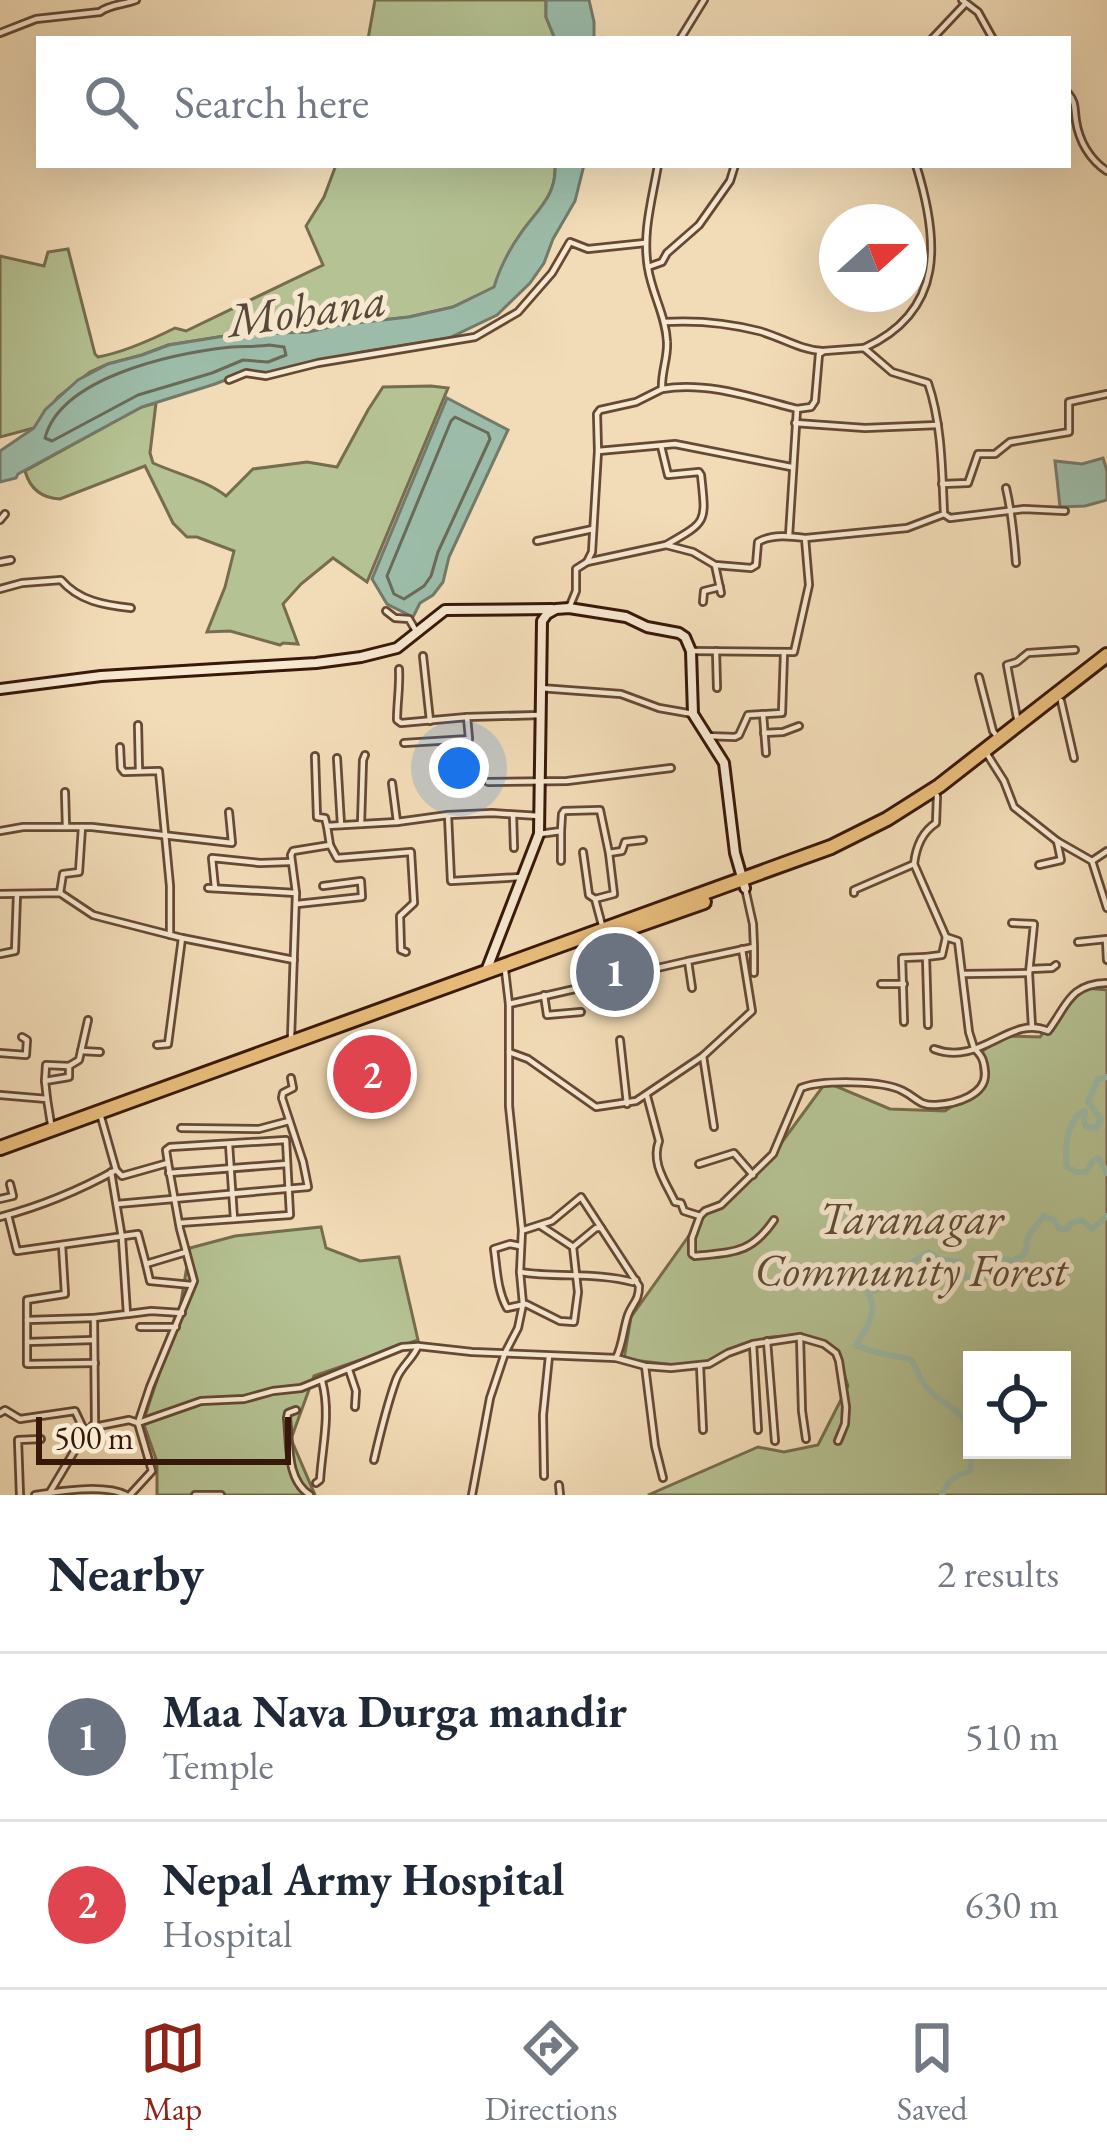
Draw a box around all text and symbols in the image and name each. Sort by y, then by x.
search box [36,36,1071,168]
icon: search [78,69,144,135]
text: Search here [174,73,369,131]
north arrow [819,204,927,312]
water label: Mohana [221,267,390,351]
your location [429,738,489,798]
pin: 1 [576,927,654,1017]
pin: 2 [333,1029,411,1119]
park label: Taranagar Community Forest [754,1189,1069,1299]
map controls [963,1351,1071,1459]
button: locate [963,1351,1071,1459]
scale bar [36,1411,291,1464]
text: 500 m [54,1416,134,1459]
text: Nearby [48,1540,204,1606]
text: 2 results [937,1548,1059,1599]
text: Maa Nava Durga mandir [162,1682,627,1740]
text: 1 [77,1711,97,1762]
text: 510 m [965,1711,1059,1762]
text: Temple [162,1740,274,1791]
text: Nepal Army Hospital [162,1850,565,1908]
text: 2 [77,1879,97,1930]
text: 630 m [965,1879,1059,1930]
text: Hospital [162,1908,292,1959]
tab: Map [140,2015,206,2130]
tab: Directions [485,2015,618,2130]
tab: Saved [897,2015,967,2130]

